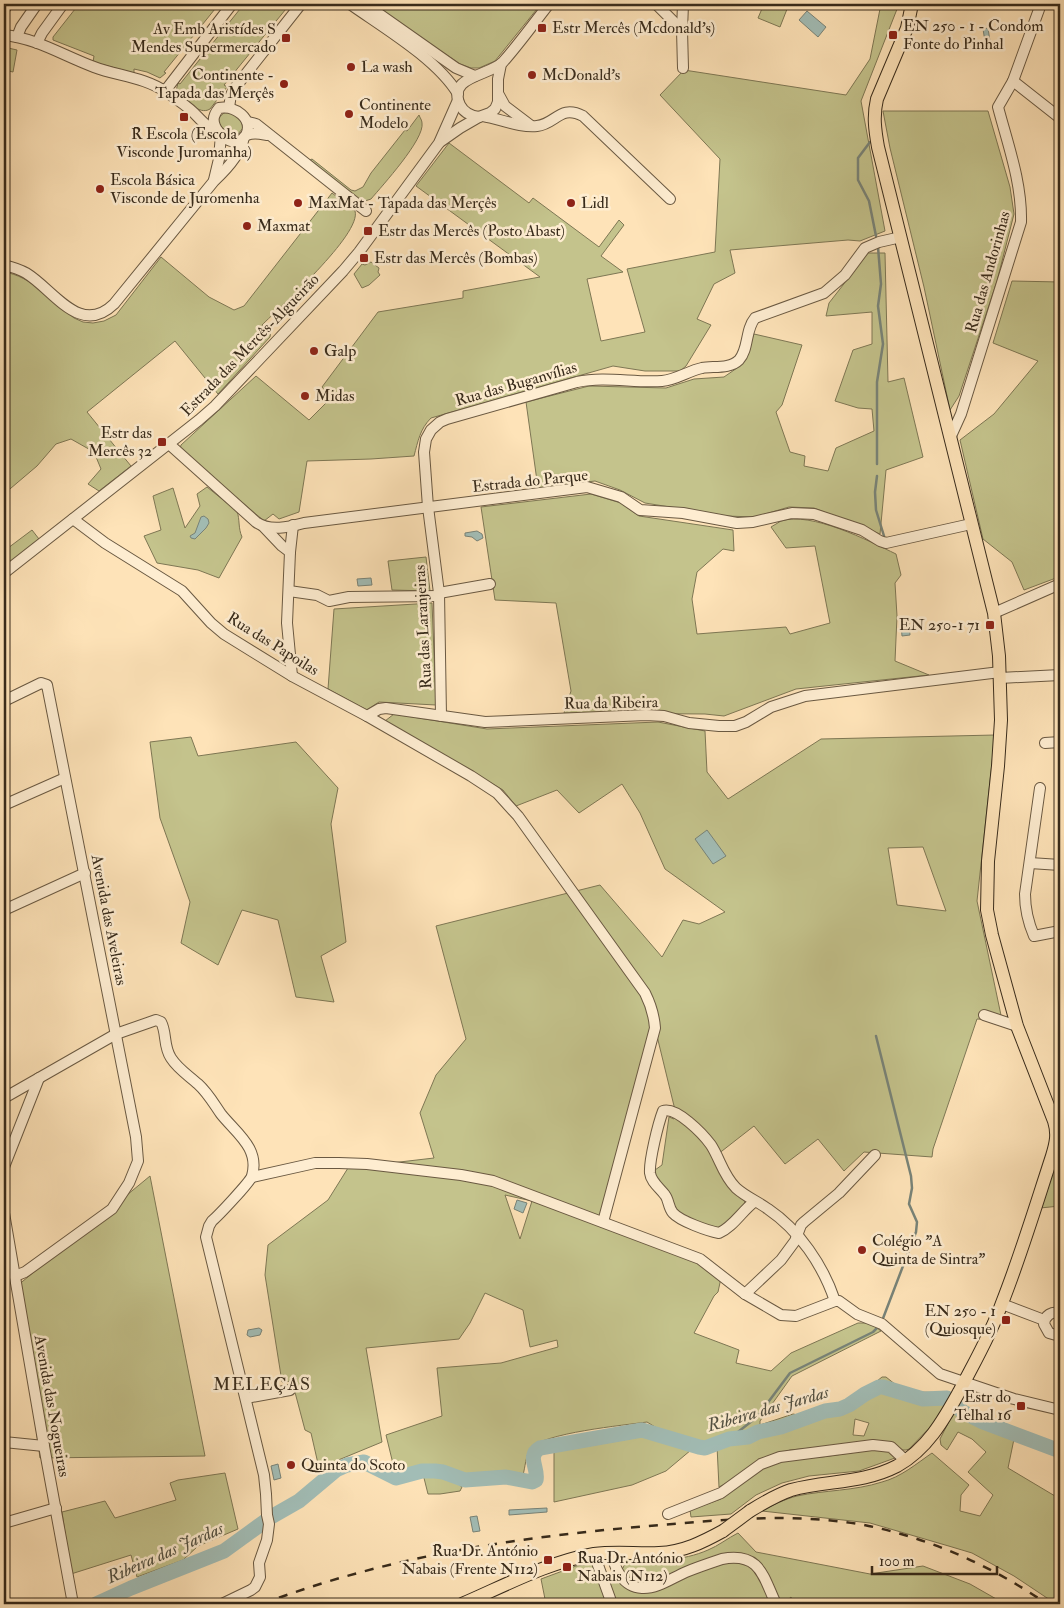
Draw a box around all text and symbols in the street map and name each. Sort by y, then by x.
place label: EN 250 - 1 - Condom Fonte do Pinhal [903,16,1044,54]
place label: Estr Mercês (Mcdonald's) [552,18,715,38]
place label: Av Emb Aristídes S Mendes Supermercado [131,19,276,58]
marker: Estr Mercês (Mcdonald's) [536,22,548,34]
marker: EN 250 - 1 - Condom Fonte do Pinhal [887,29,899,41]
marker: Av Emb Aristídes S Mendes Supermercado [280,32,292,44]
place label: La wash [361,57,413,77]
marker: La wash [345,61,357,73]
place label: Continente - Tapada das Merçês [155,65,274,104]
place label: McDonald's [542,65,620,85]
marker: McDonald's [526,69,538,81]
marker: Continente - Tapada das Merçês [278,78,290,90]
place label: Continente Modelo [359,95,431,133]
marker: Continente Modelo [343,108,355,120]
marker: R Escola (Escola Visconde Juromanha) [178,111,190,123]
place label: R Escola (Escola Visconde Juromanha) [116,124,252,163]
place label: Escola Básica Visconde de Juromenha [110,170,260,209]
marker: Escola Básica Visconde de Juromenha [94,183,106,195]
place label: MaxMat - Tapada das Merçês [308,193,497,214]
place label: Lidl [581,193,609,213]
marker: MaxMat - Tapada das Merçês [292,197,304,209]
marker: Lidl [565,197,577,209]
street label: Rua das Andorinhas [961,209,1015,335]
place label: Maxmat [257,216,310,236]
marker: Maxmat [241,220,253,232]
place label: Estr das Mercês (Posto Abast) [378,221,565,241]
marker: Estr das Mercês (Posto Abast) [362,225,374,237]
place label: Estr das Mercês (Bombas) [374,248,538,268]
marker: Estr das Mercês (Bombas) [358,252,370,264]
street label: Estrada das Mercês-Algueirão [177,269,324,421]
place label: Galp [324,341,356,362]
marker: Galp [308,345,320,357]
street label: Rua das Buganvílias [453,357,579,411]
place label: Midas [315,386,355,406]
marker: Midas [299,390,311,402]
place label: Estr das Mercês 32 [88,423,152,461]
marker: Estr das Mercês 32 [156,436,168,448]
street label: Estrada do Parque [471,465,589,497]
street label: Rua das Laranjeiras [410,564,436,690]
street label: Rua das Papoilas [223,608,323,681]
place label: EN 250-1 71 [899,615,980,635]
marker: EN 250-1 71 [984,619,996,631]
street label: Rua da Ribeira [564,692,659,714]
street label: Avenida das Aveleiras [86,852,132,987]
place label: Colégio "A Quinta de Sintra" [872,1231,985,1269]
marker: Colégio "A Quinta de Sintra" [856,1244,868,1256]
place label: EN 250 - 1 (Quiosque) [924,1301,996,1339]
marker: EN 250 - 1 (Quiosque) [1000,1314,1012,1326]
street label: Avenida das Nogueiras [30,1333,74,1478]
district label: MELEÇAS [213,1373,311,1396]
water label: Ribeira das Jardas [704,1380,833,1438]
place label: Estr do Telhal 16 [954,1387,1012,1425]
marker: Estr do Telhal 16 [1015,1400,1027,1412]
place label: Quinta do Scoto [301,1455,405,1475]
marker: Quinta do Scoto [285,1459,297,1471]
water label: Ribeira das Jardas [102,1517,228,1589]
place label: Rua Dr. António Nabais (Frente N112) [402,1541,538,1579]
scale bar [872,1543,996,1575]
place label: Rua Dr. António Nabais (N112) [577,1548,683,1586]
text: 100 m [879,1552,915,1571]
marker: Rua Dr. António Nabais (Frente N112) [542,1554,554,1566]
marker: Rua Dr. António Nabais (N112) [561,1561,573,1573]

